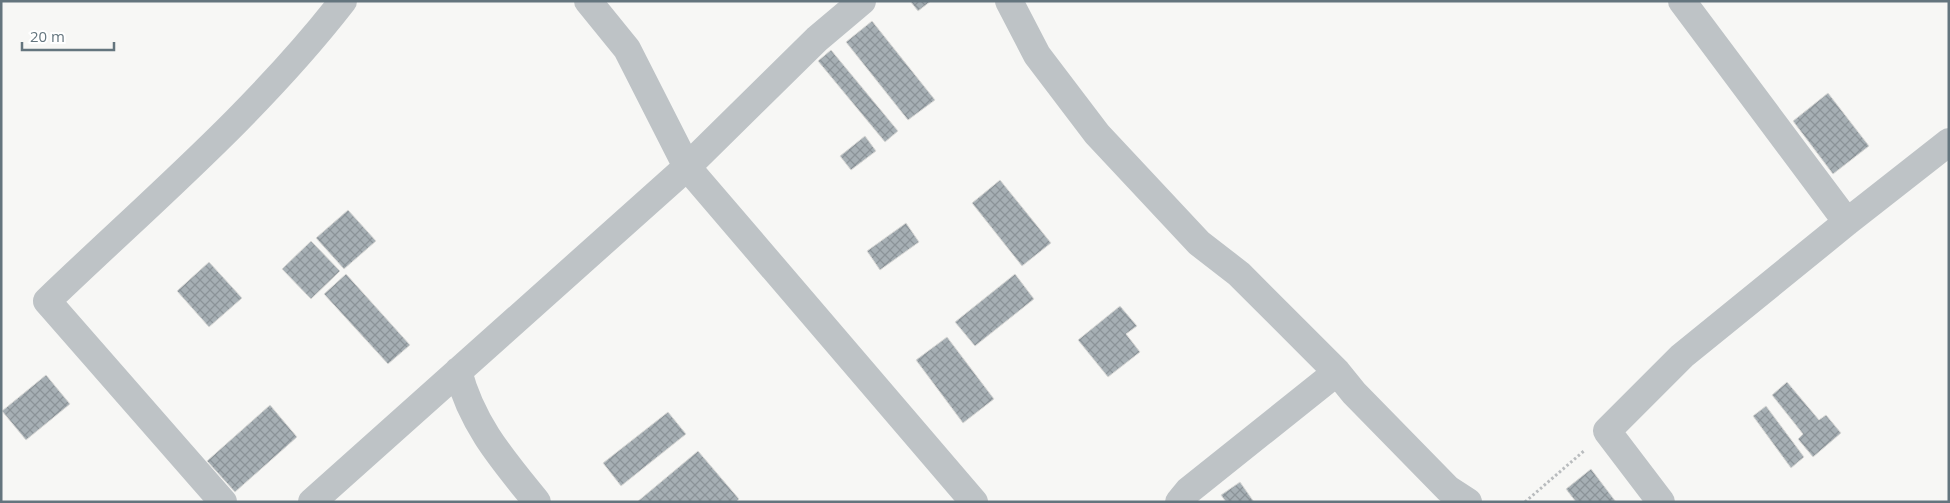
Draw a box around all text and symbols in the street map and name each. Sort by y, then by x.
scale bar [22,20,115,52]
text: 20 m [30,26,65,46]

